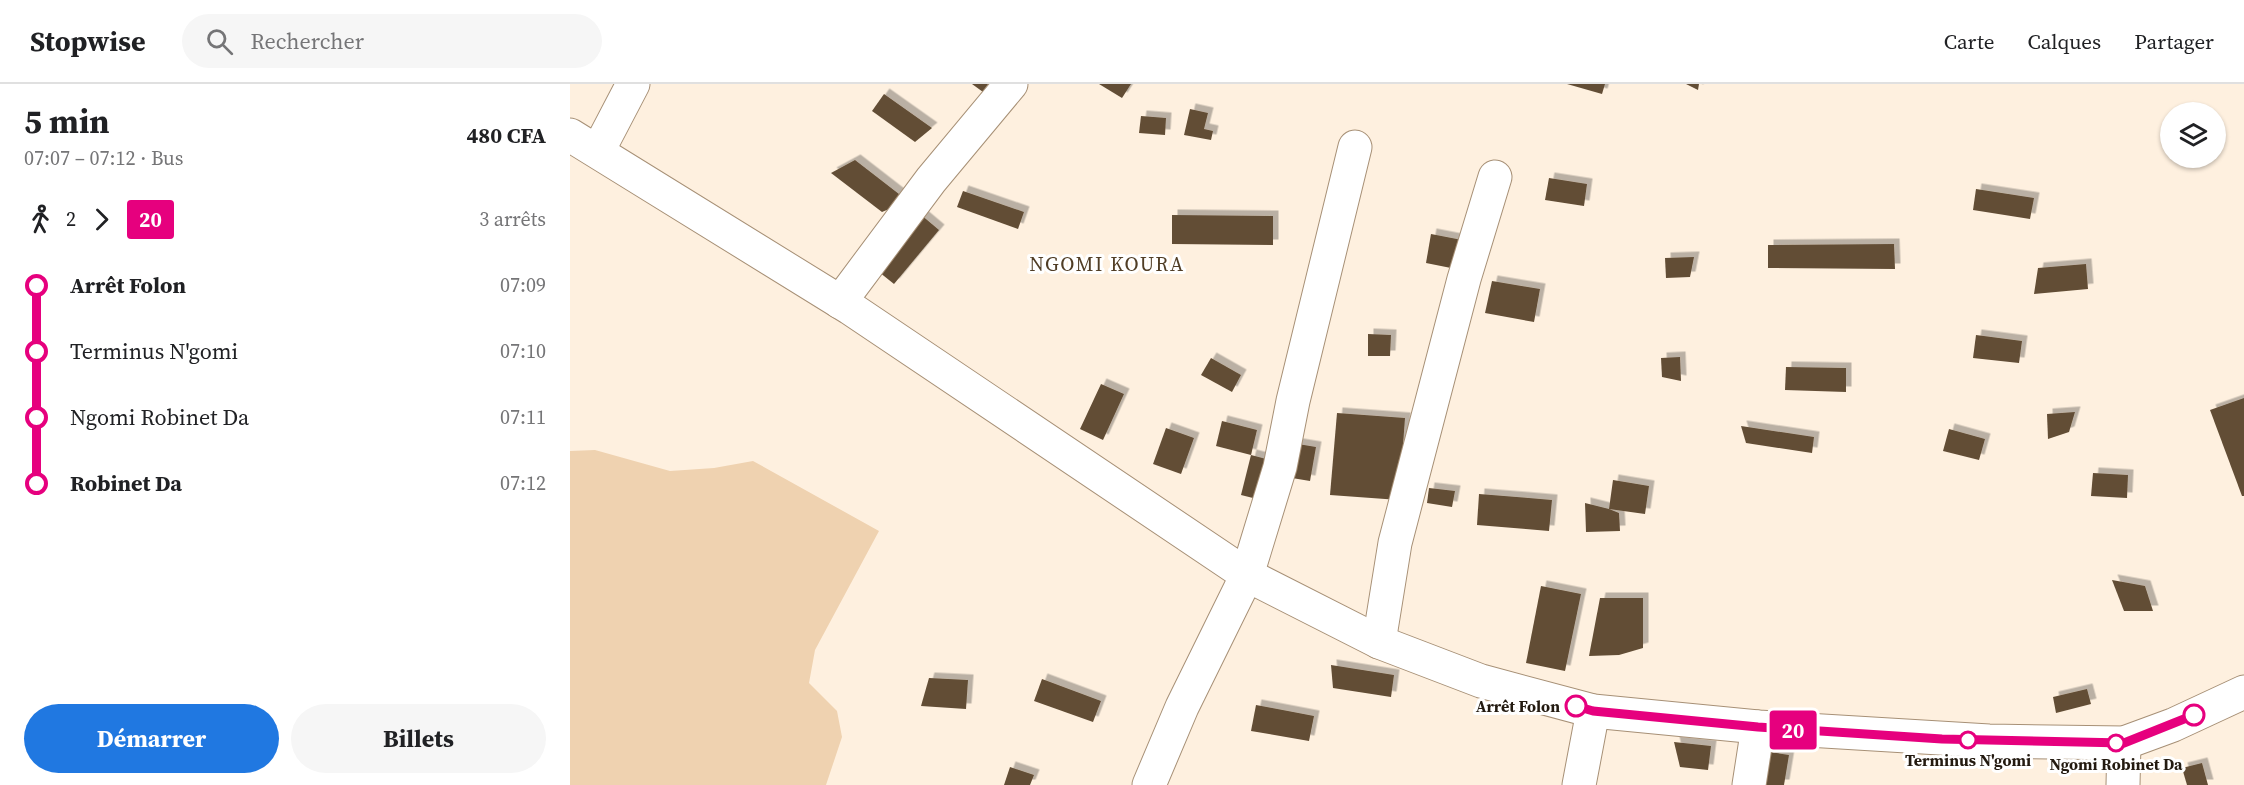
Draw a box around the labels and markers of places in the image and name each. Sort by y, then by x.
place label: Arrêt Folon [1476,695,1560,717]
marker: Arrêt Folon [1565,695,1587,717]
unlabelled marker [2183,704,2205,726]
marker: Terminus N'gomi [1959,731,1977,749]
marker: Ngomi Robinet Da [2107,734,2125,752]
place label: Terminus N'gomi [1905,749,2031,771]
place label: Ngomi Robinet Da [2050,753,2183,775]

